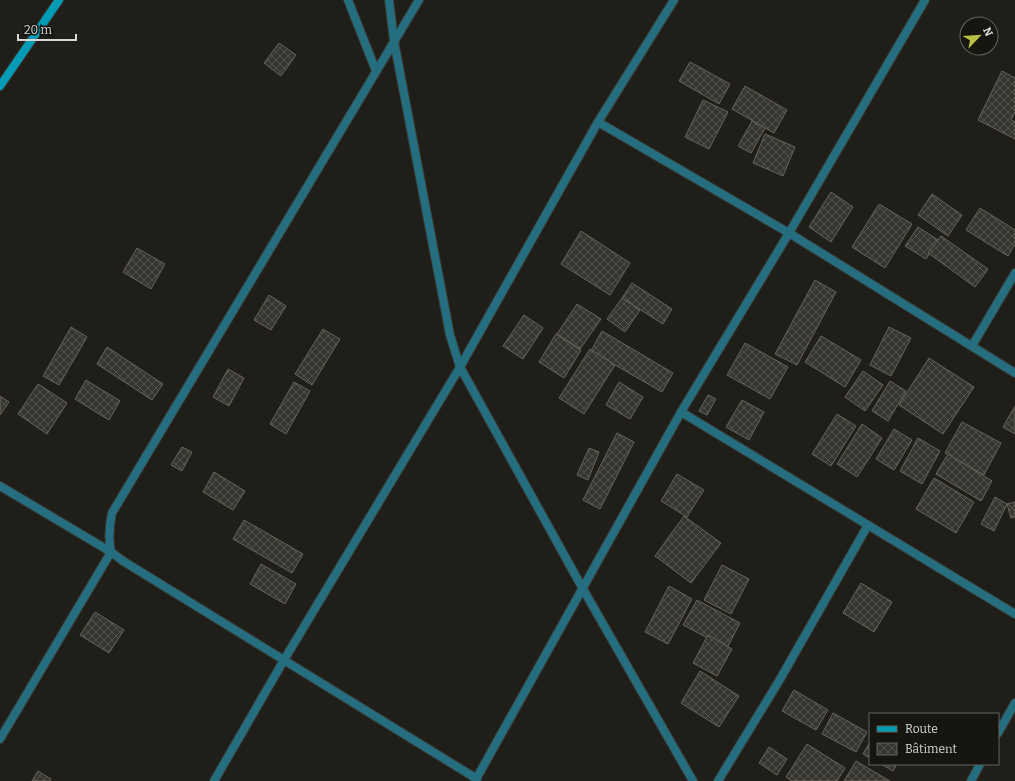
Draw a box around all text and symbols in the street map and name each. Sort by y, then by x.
scale bar [18,16,76,42]
north arrow [959,16,999,56]
text: 20 m [24,23,53,37]
text: N [980,25,996,39]
legend [869,713,999,765]
text: Route [905,722,938,736]
text: Bâtiment [905,742,958,756]

